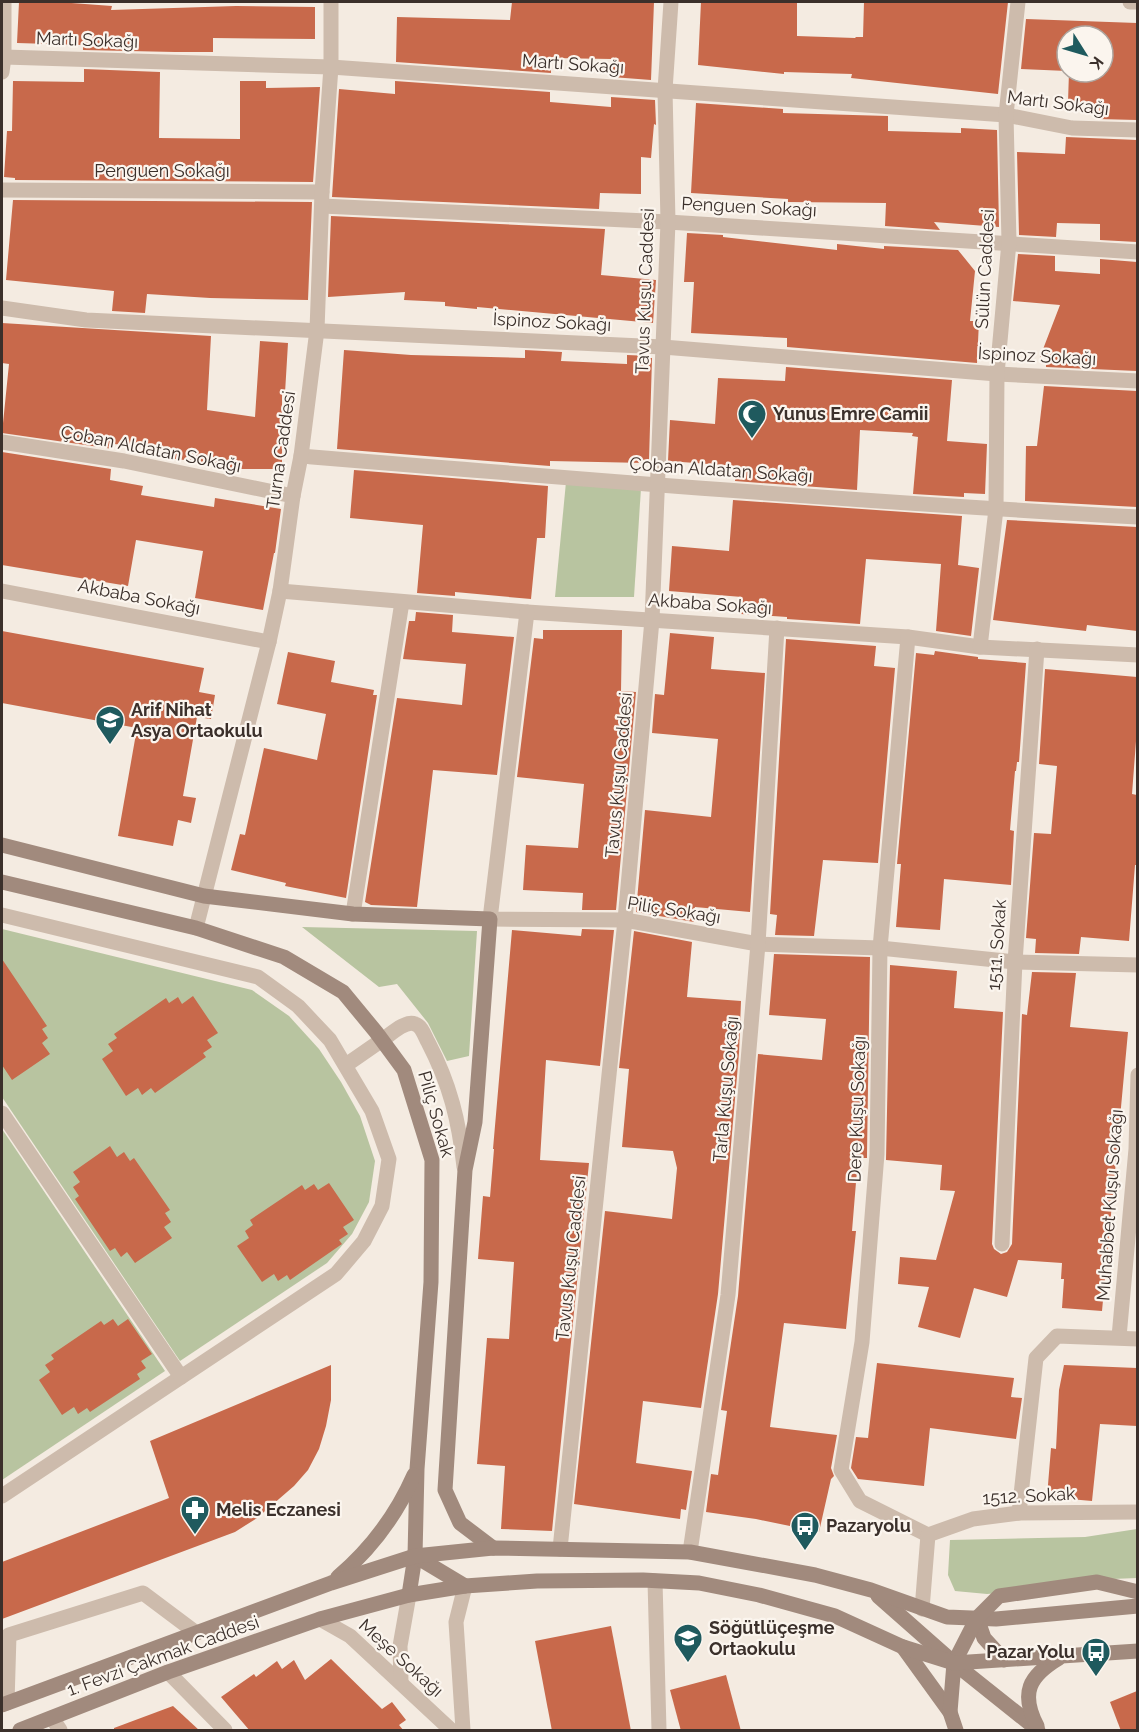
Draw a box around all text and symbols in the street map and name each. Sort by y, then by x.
north arrow [1055,24,1115,84]
street label: Martı Sokağı [35,27,139,52]
street label: Martı Sokağı [521,49,625,78]
text: K [1086,53,1107,73]
street label: Martı Sokağı [1006,86,1110,119]
street label: Penguen Sokağı [94,160,230,181]
street label: Penguen Sokağı [681,192,817,221]
street label: Tavus Kuşu Caddesi [631,208,658,374]
street label: Sülün Caddesi [971,208,998,329]
street label: İspinoz Sokağı [492,308,612,335]
street label: İspinoz Sokağı [977,342,1097,369]
street label: Turna Caddesi [262,389,299,510]
mosque icon: Yunus Emre Camii [736,398,768,440]
place label: Yunus Emre Camii [773,403,928,424]
street label: Çoban Aldatan Sokağı [59,421,243,476]
street label: Çoban Aldatan Sokağı [629,453,813,486]
street label: Akbaba Sokağı [76,574,202,619]
street label: Akbaba Sokağı [647,589,773,618]
street label: Tavus Kuşu Caddesi [601,691,636,858]
place label: Arif Nihat Asya Ortaokulu [131,699,263,741]
school or university icon: Arif Nihat Asya Ortaokulu [94,704,126,746]
street label: Piliç Sokağı [626,892,722,927]
street label: 1511. Sokak [983,898,1010,991]
street label: Tarla Kuşu Sokağı [709,1015,742,1163]
street label: Dere Kuşu Sokağı [843,1035,870,1183]
street label: Piliç Sokak [414,1068,459,1160]
street label: Muhabbet Kuşu Sokağı [1092,1108,1127,1301]
street label: Tavus Kuşu Caddesi [551,1174,590,1342]
street label: 1512. Sokak [982,1483,1076,1508]
pharmacy icon: Melis Eczanesi [179,1494,211,1536]
place label: Melis Eczanesi [216,1499,341,1520]
bus stop icon: Pazaryolu [789,1510,821,1552]
place label: Pazaryolu [826,1515,911,1536]
street label: 1. Fevzi Çakmak Caddesi [64,1611,262,1700]
street label: Meşe Sokağı [355,1614,448,1701]
place label: Söğütlüçeşme Ortaokulu [709,1617,835,1659]
school or university icon: Söğütlüçeşme Ortaokulu [672,1622,704,1664]
bus stop icon: Pazar Yolu [1080,1636,1112,1678]
place label: Pazar Yolu [986,1641,1075,1662]

